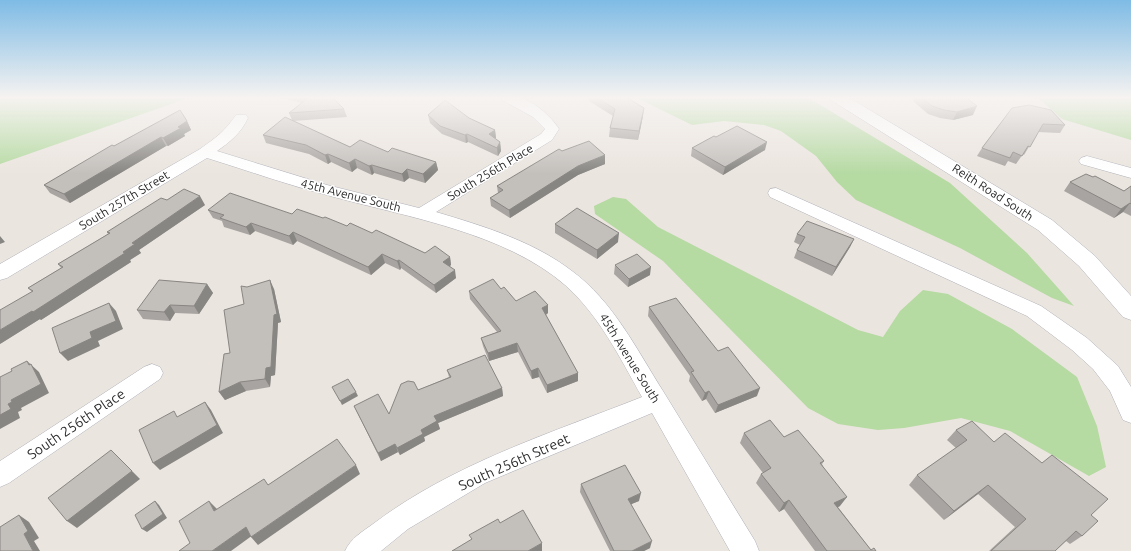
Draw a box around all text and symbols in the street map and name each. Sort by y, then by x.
street label: South 256th Place [445,141,535,203]
street label: Reith Road South [950,161,1036,223]
street label: South 257th Street [77,168,172,232]
street label: 45th Avenue South [300,176,402,214]
street label: 45th Avenue South [597,311,663,405]
street label: South 256th Place [24,385,128,463]
street label: South 256th Street [456,430,572,494]

